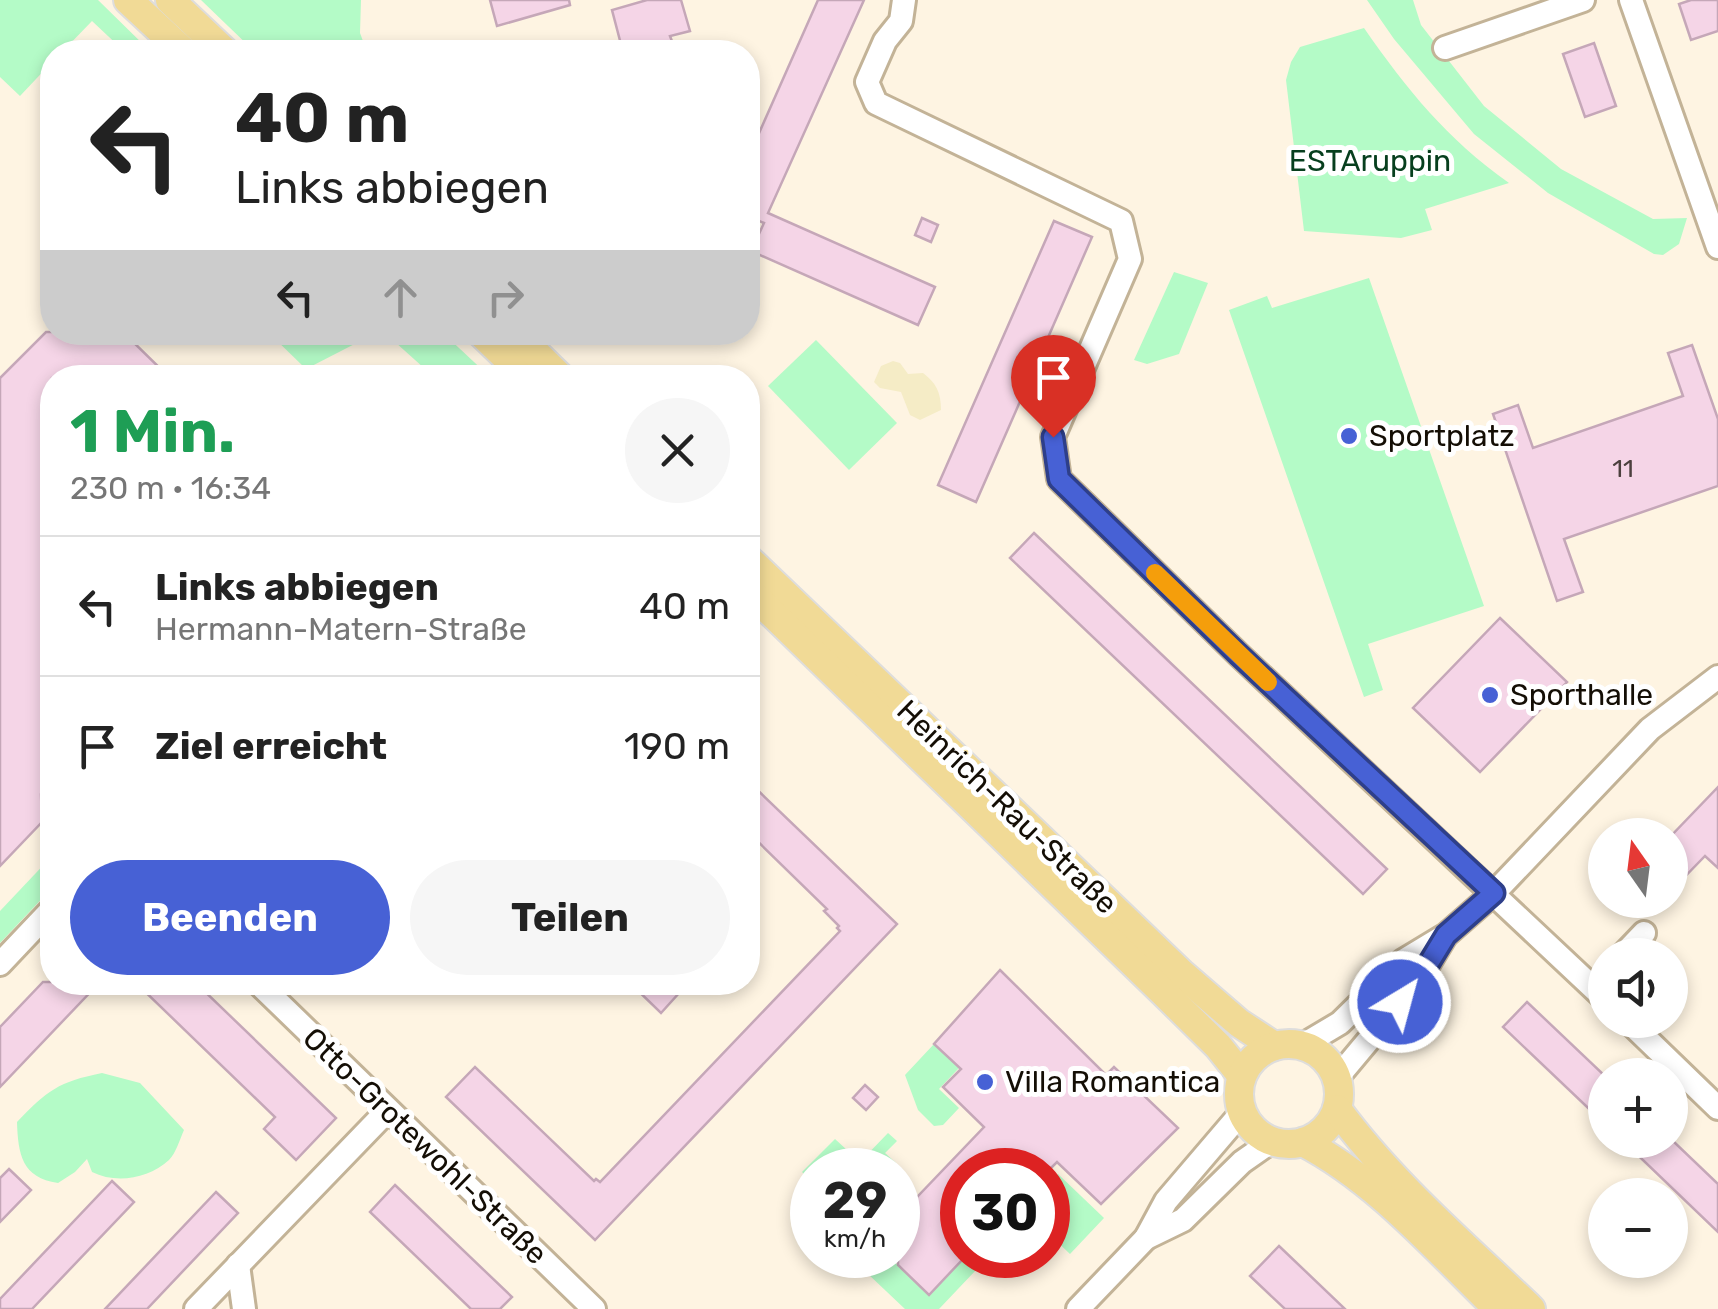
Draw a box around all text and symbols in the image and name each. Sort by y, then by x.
text: 40 m [235,77,409,160]
icon: left [70,80,200,210]
park label: ESTAruppin [1289,143,1451,179]
text: Links abbiegen [235,161,549,214]
icon: left [268,270,323,325]
icon: ahead [373,270,428,325]
icon: right [478,270,533,325]
pin [1011,335,1096,438]
icon: arrive [1026,350,1081,405]
text: 1 Min. [70,396,235,467]
button: close [625,398,730,503]
place label: Sportplatz [1369,418,1514,454]
marker: Sportplatz [1338,425,1360,447]
house number: 11 [1612,454,1634,483]
text: 230 m · 16:34 [70,469,271,507]
text: Links abbiegen [155,564,439,610]
icon: left [70,579,125,634]
text: 40 m [639,583,730,629]
text: Hermann-Matern-Straße [155,610,527,648]
place label: Sporthalle [1510,677,1653,713]
marker: Sporthalle [1479,684,1501,706]
street label: Heinrich-Rau-Straße [889,693,1125,921]
icon: arrive [70,719,125,774]
text: Ziel erreicht [155,723,387,769]
text: 190 m [624,723,730,769]
north arrow [1588,818,1688,918]
map controls [1588,818,1688,1278]
button: Beenden [70,860,390,975]
button: Teilen [410,860,730,975]
button: sound [1588,938,1688,1038]
position arrow [1348,950,1452,1054]
street label: Otto-Grotewohl-Straße [296,1020,554,1272]
button: + [1588,1058,1688,1158]
place label: Villa Romantica [1005,1064,1220,1100]
marker: Villa Romantica [974,1071,996,1093]
speed limit sign: 30 [940,1148,1070,1278]
text: 29 [823,1171,887,1231]
button: − [1588,1178,1688,1278]
text: km/h [824,1224,886,1253]

